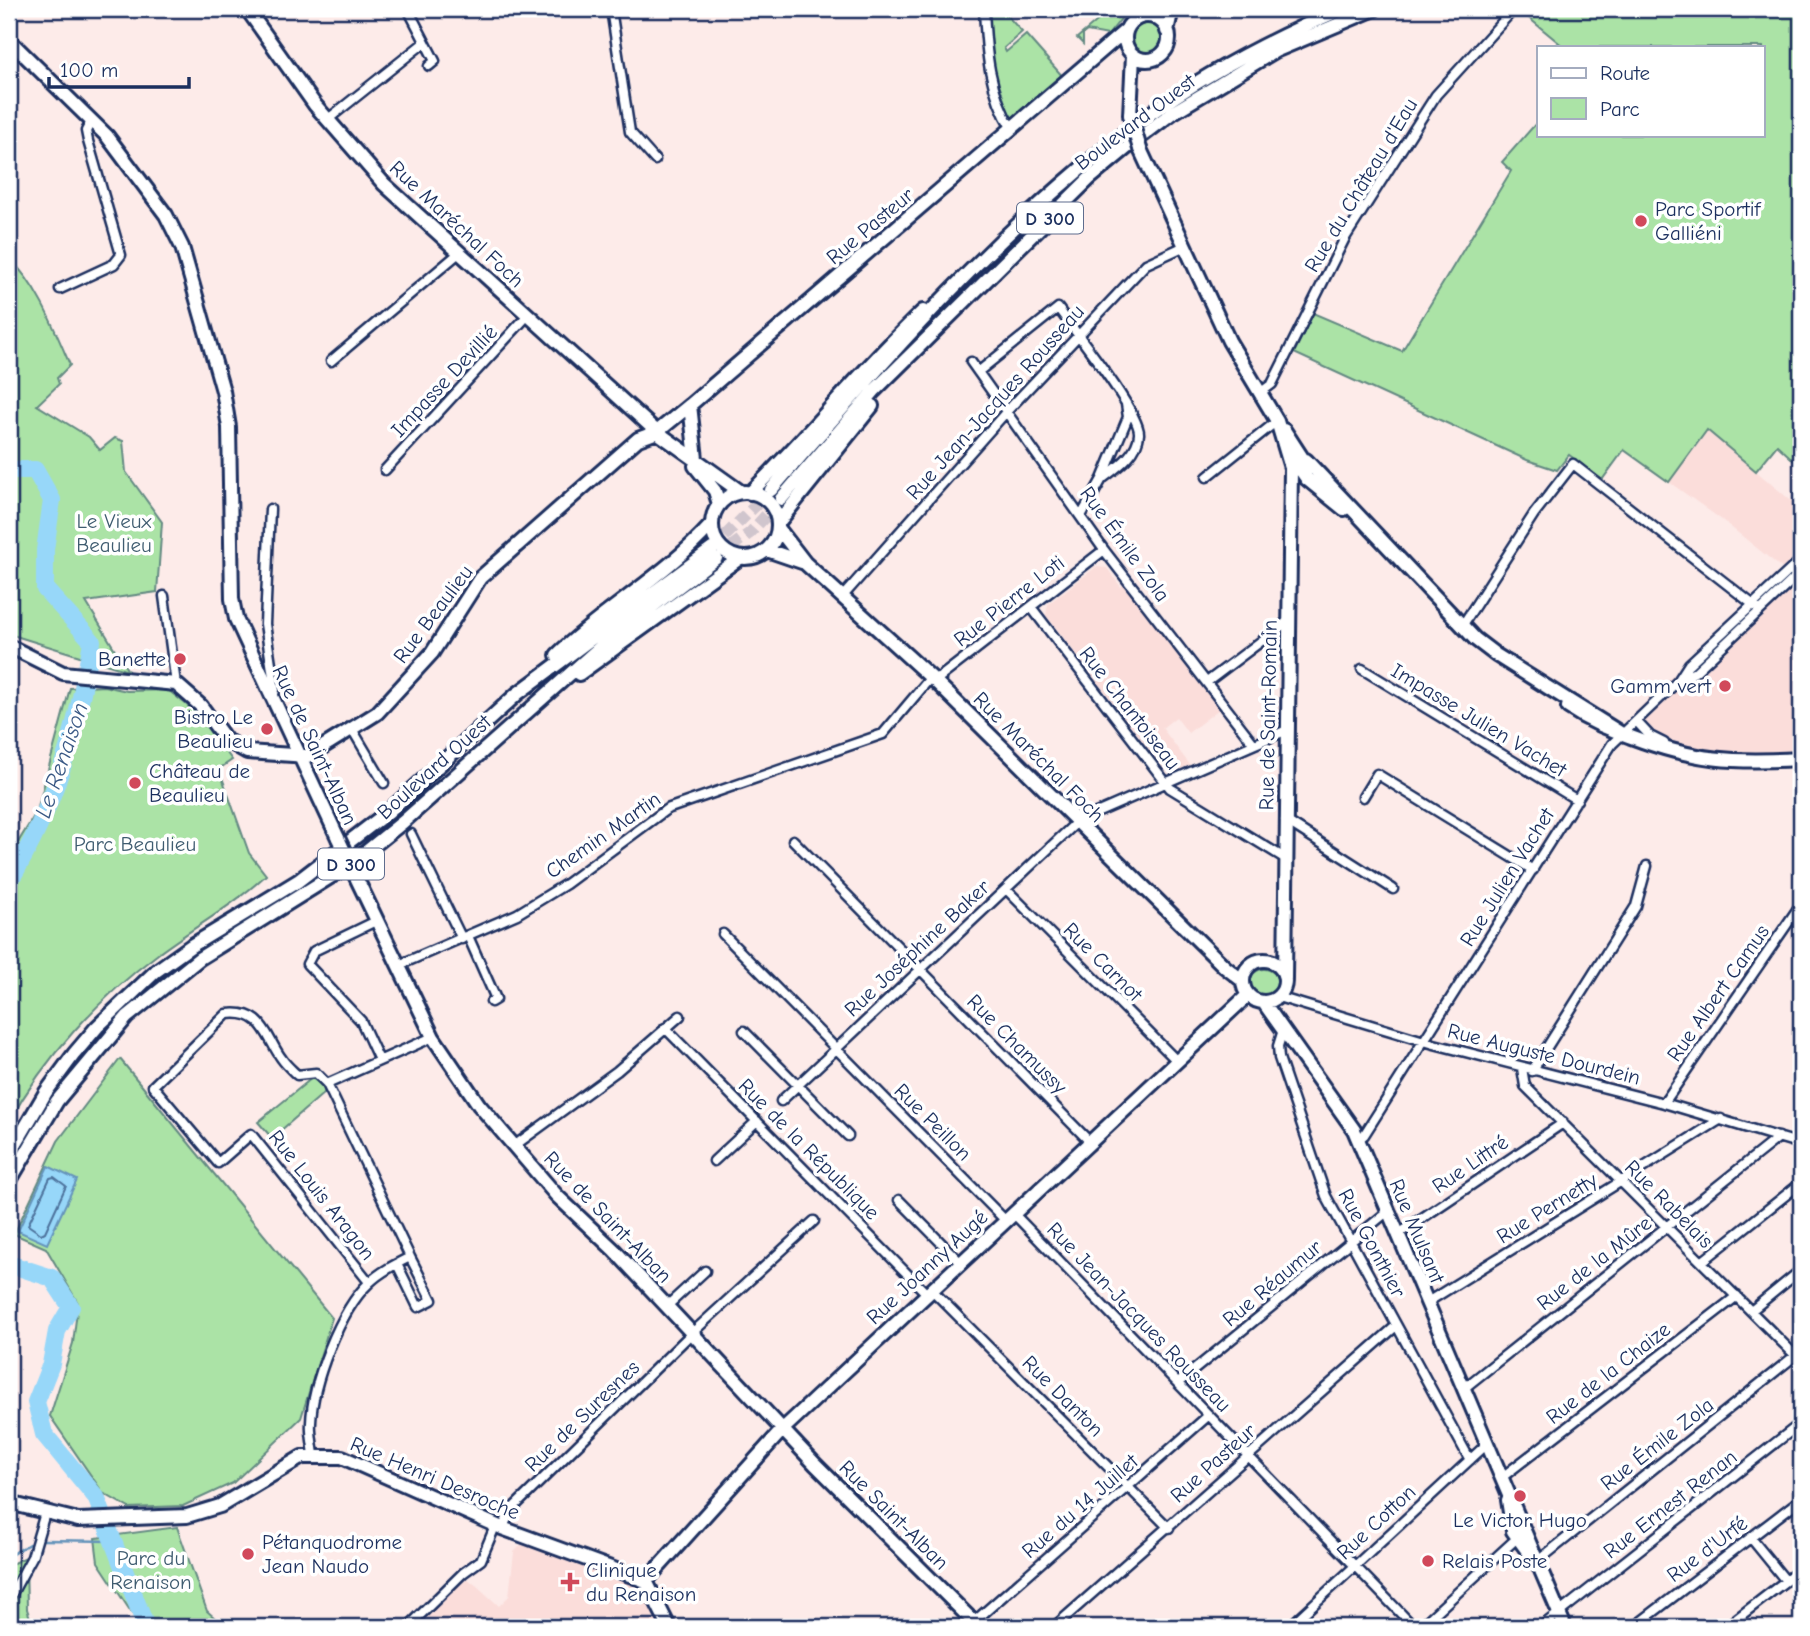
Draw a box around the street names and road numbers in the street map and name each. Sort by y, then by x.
street label: Boulevard Ouest [1070,68,1201,175]
street label: Rue du Château d'Eau [1300,94,1422,276]
street label: Rue Maréchal Foch [385,156,529,292]
street label: Rue Pasteur [822,182,919,269]
road number: D 300 [1017,202,1083,233]
street label: Rue Jean-Jacques Rousseau [901,300,1089,504]
street label: Impasse Devillié [386,320,502,442]
street label: Rue Émile Zola [1075,482,1175,606]
street label: Rue Pierre Loti [949,550,1069,652]
street label: Rue Beaulieu [388,560,478,668]
street label: Rue de Saint-Romain [1254,619,1282,811]
street label: Rue Chantoiseau [1075,642,1185,774]
street label: Impasse Julien Vachet [1387,658,1572,782]
street label: Rue de Saint-Alban [268,661,362,829]
street label: Rue Maréchal Foch [969,687,1109,827]
street label: Boulevard Ouest [372,709,496,824]
street label: Chemin Martin [541,787,665,883]
street label: Rue Julien Vachet [1455,803,1560,951]
road number: D 300 [318,848,384,880]
street label: Rue Joséphine Baker [840,874,995,1021]
street label: Rue Carnot [1059,918,1148,1007]
street label: Rue Albert Camus [1662,920,1774,1066]
street label: Rue Chamussy [962,989,1072,1099]
street label: Rue Auguste Dourdein [1445,1018,1643,1090]
street label: Rue de la République [734,1074,884,1224]
street label: Rue Peillon [890,1079,976,1165]
street label: Rue Louis Aragon [264,1125,380,1265]
street label: Rue Littré [1428,1130,1512,1198]
street label: Rue de Saint-Alban [539,1146,677,1288]
street label: Rue Rabelais [1620,1155,1718,1253]
street label: Rue Pernetty [1492,1167,1602,1248]
street label: Rue Mulsant [1384,1175,1450,1288]
street label: Rue Gonthier [1333,1185,1411,1302]
street label: Rue Joanny Augé [862,1205,992,1329]
street label: Rue de la Mûre [1532,1211,1656,1315]
street label: Rue Jean-Jacques Rousseau [1042,1217,1236,1417]
street label: Rue Réaumur [1218,1234,1327,1331]
street label: Rue de la Chaize [1541,1317,1675,1429]
street label: Rue Danton [1018,1351,1108,1441]
street label: Rue de Suresnes [520,1355,644,1477]
street label: Rue Émile Zola [1596,1393,1718,1495]
street label: Rue Pasteur [1166,1418,1261,1507]
street label: Rue Henri Desroche [347,1431,523,1525]
street label: Rue Ernest Renan [1599,1445,1741,1563]
street label: Rue du 14 Juillet [1017,1448,1144,1563]
street label: Rue Saint-Alban [834,1455,954,1575]
street label: Rue Cotton [1332,1480,1420,1564]
street label: Rue d'Urfé [1662,1511,1752,1587]

